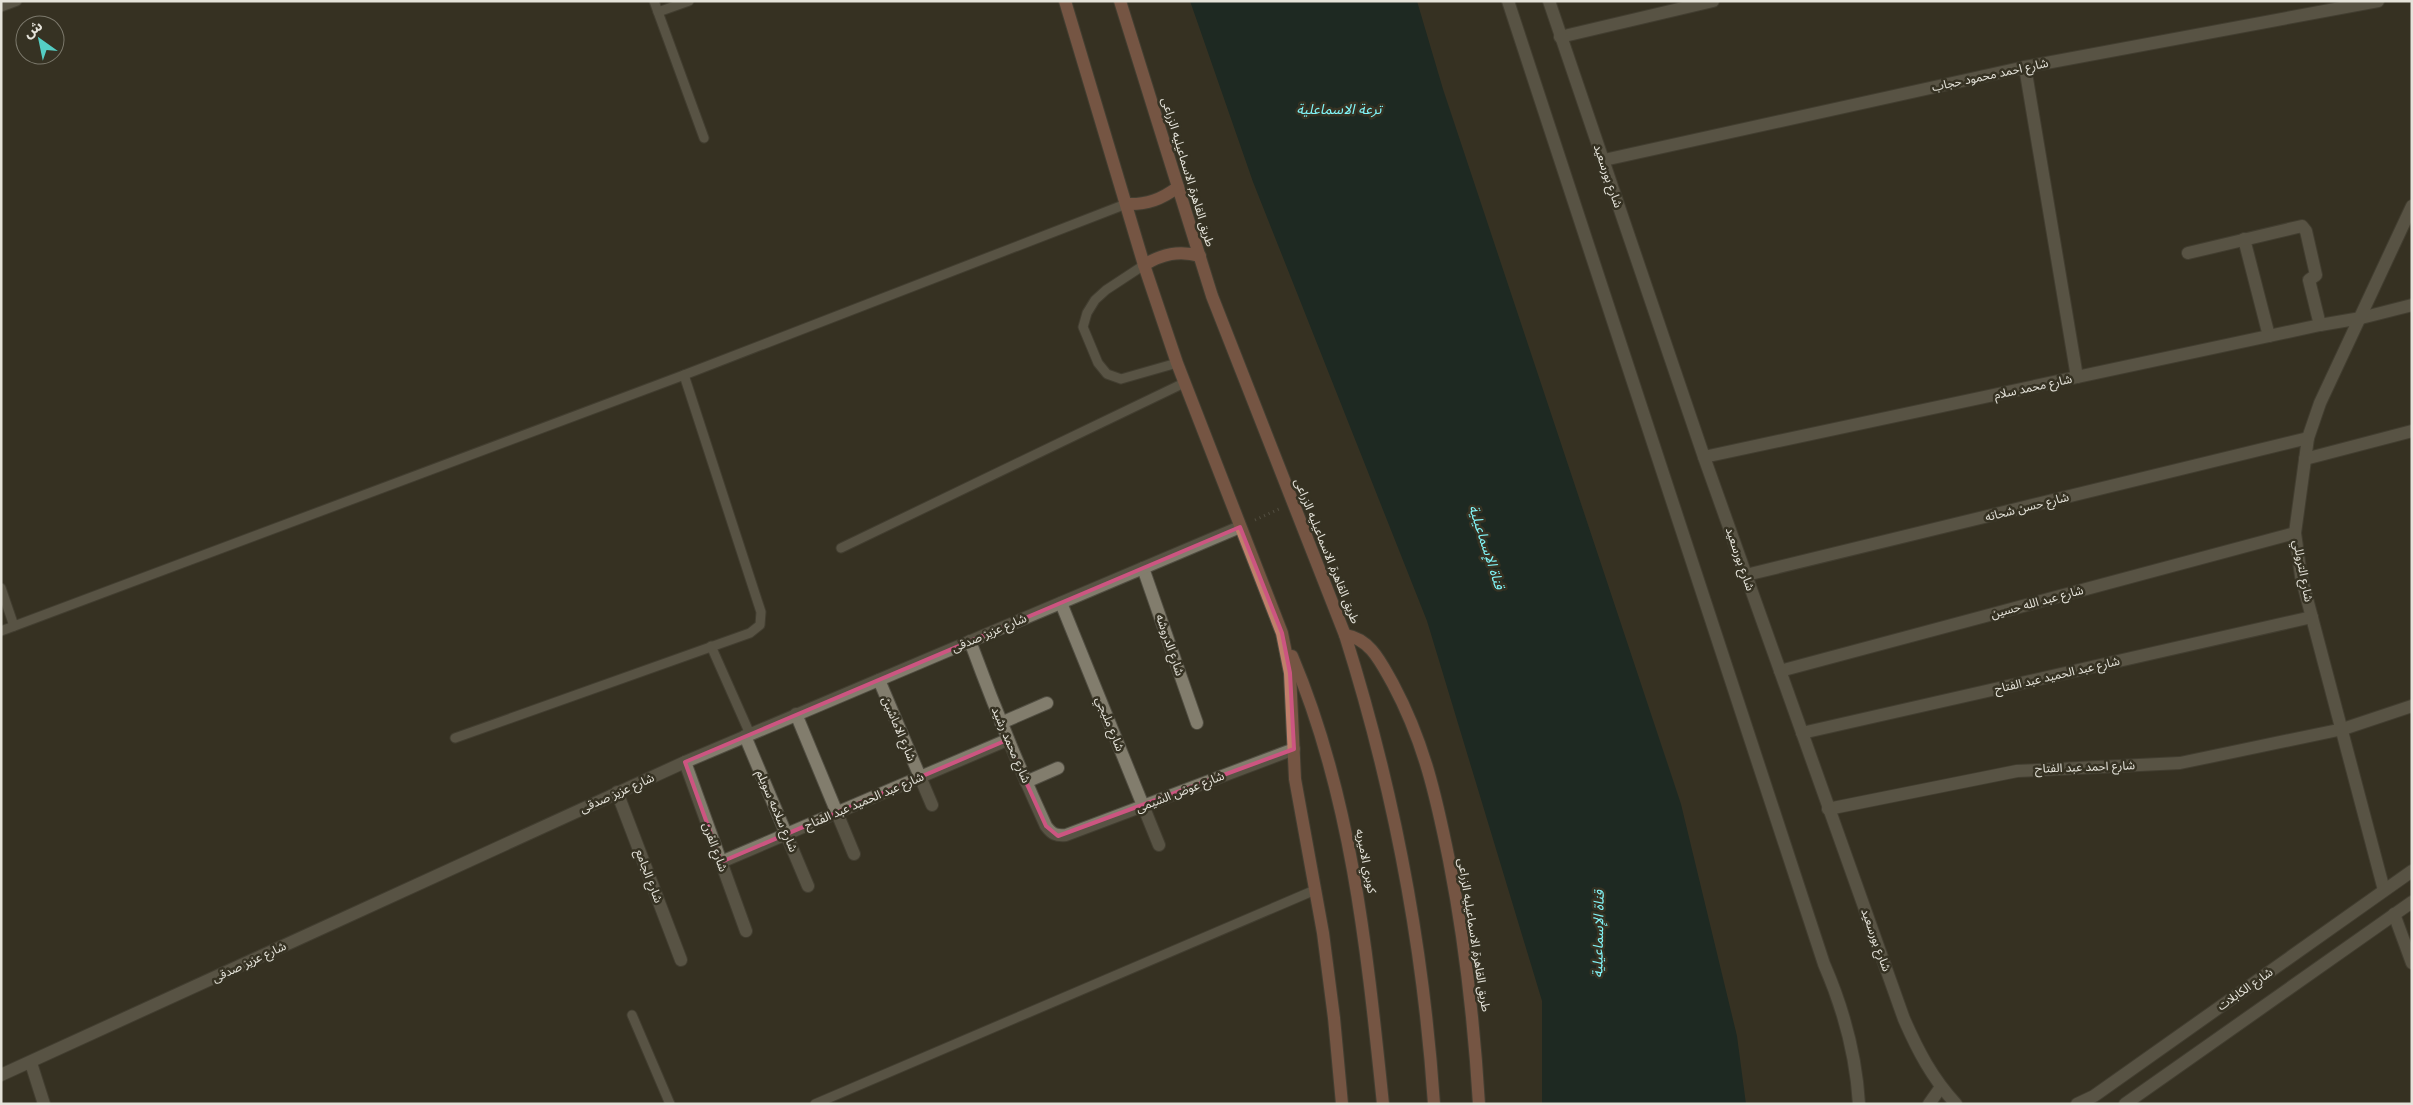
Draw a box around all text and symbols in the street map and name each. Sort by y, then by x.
north arrow [15,15,65,65]
text: ش [20,16,46,42]
street label: شارع احمد محمود حجاب [1930,55,2050,96]
street label: طريق القاهرة, الاسماعيليه الزراعى [1158,95,1218,249]
water label: ترعة الاسماعلية [1297,100,1383,118]
street label: شارع بورسعيد [1589,142,1626,210]
street label: شارع محمد سلام [1992,371,2074,404]
street label: طريق القاهرة, الاسماعيليه الزراعى [1291,476,1363,626]
street label: شارع حسن شحاته [1983,489,2071,526]
water label: قناة الإسماعيلية [1464,503,1509,593]
street label: شارع بورسعيد [1721,525,1758,593]
street label: شارع التروللي [2287,539,2317,604]
street label: شارع عبد الله حسين [1989,582,2085,623]
street label: شارع عزيز صدقى [949,610,1029,657]
street label: شارع الدروشه [1151,612,1188,678]
street label: شارع عبد الحميد عبد الفتاح [1993,653,2122,698]
street label: شارع الاماشين [877,694,920,764]
street label: شارع مليجي [1090,694,1128,754]
street label: شارع محمد رشيد [987,704,1034,786]
street label: شارع احمد عبد الفتاح [2035,757,2135,778]
street label: شارع سلامه سويلم [752,768,801,855]
street label: شارع عوض الشيمى [1133,768,1227,817]
street label: شارع عزيز صدقى [577,769,657,817]
street label: شارع عبد الحميد عبد الفتاح [802,769,927,834]
street label: شارع الفرن [698,820,731,874]
street label: كوبري الاميريه [1350,827,1380,896]
street label: شارع الجامع [630,847,667,906]
street label: طريق القاهرة, الاسماعيليه الزراعى [1454,857,1494,1013]
water label: قناة الإسماعيلية [1588,889,1609,978]
street label: شارع بورسعيد [1856,906,1895,974]
street label: شارع عزيز صدقى [209,938,289,987]
street label: شارع الكابلات [2214,964,2277,1015]

